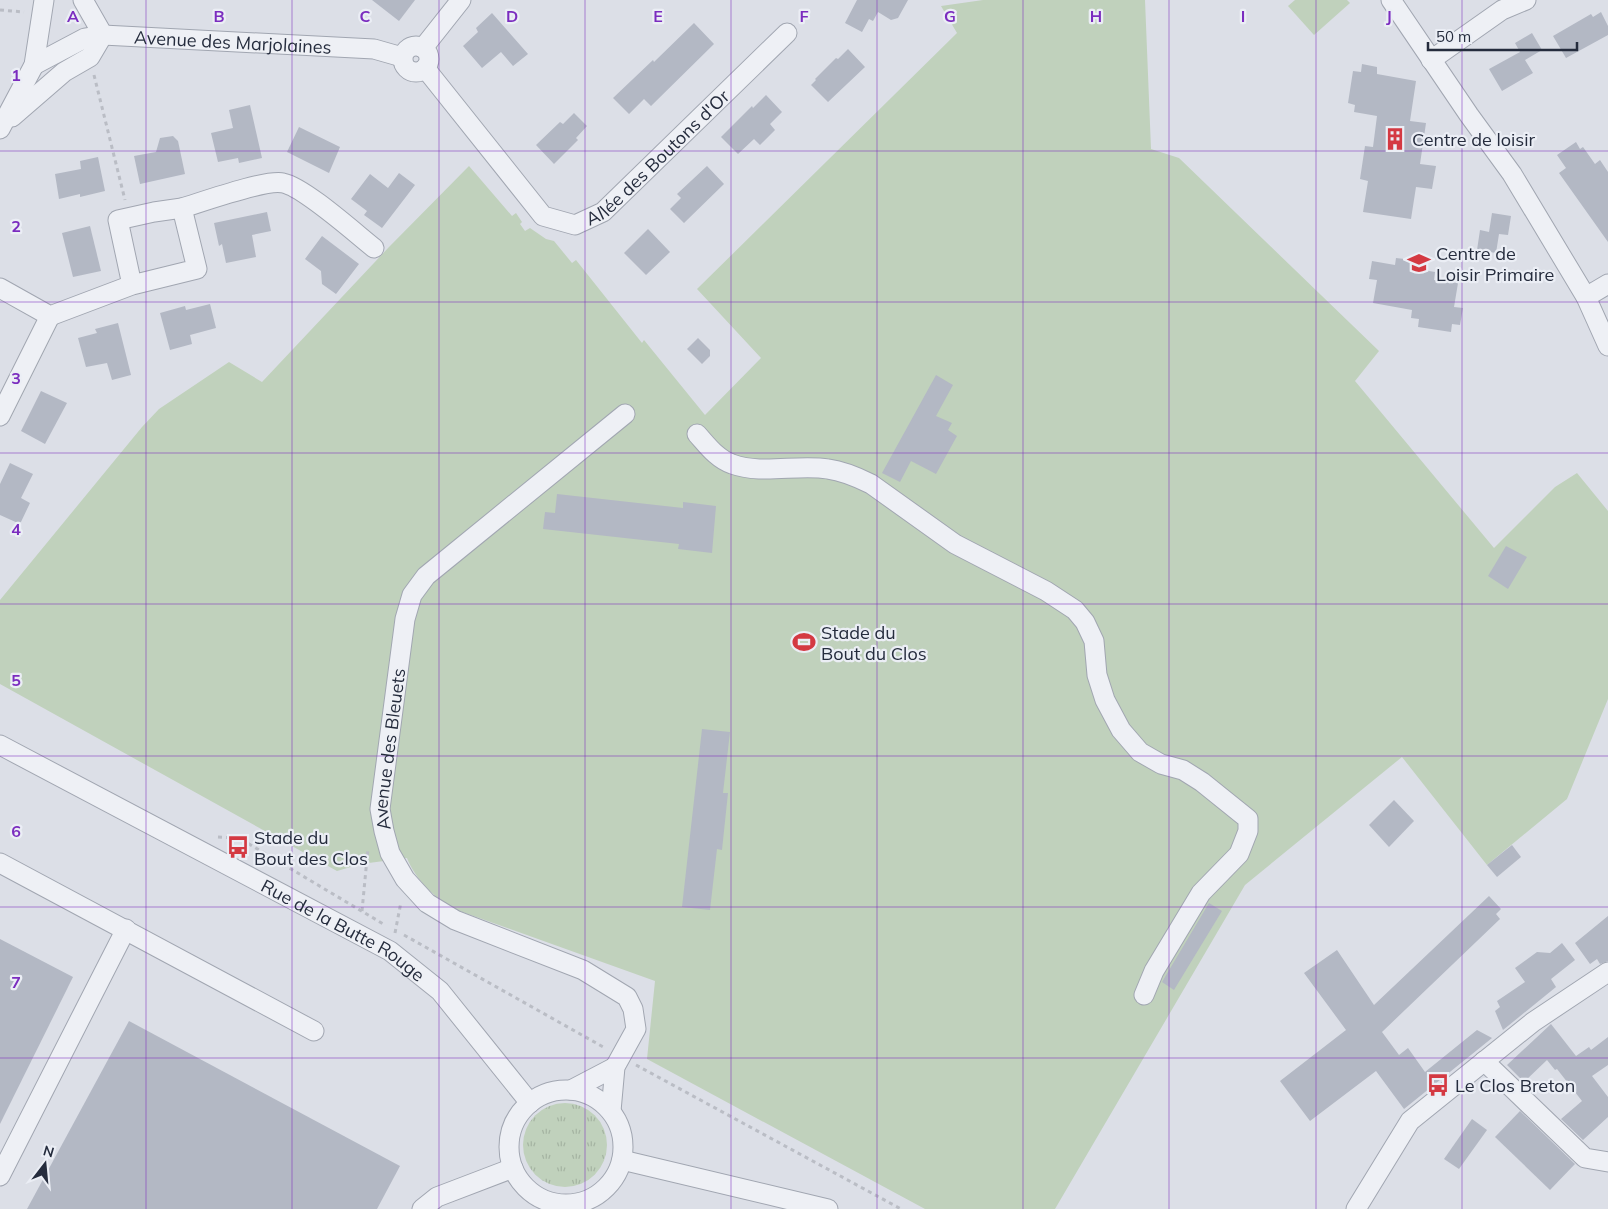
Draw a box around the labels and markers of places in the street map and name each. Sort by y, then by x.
building icon: Centre de loisir [1382,126,1408,152]
place label: Centre de loisir [1412,128,1536,151]
place label: Centre de Loisir Primaire [1436,242,1554,286]
school or university icon: Centre de Loisir Primaire [1406,250,1432,276]
place label: Stade du Bout du Clos [821,621,927,665]
sports icon: Stade du Bout du Clos [791,629,817,655]
place label: Stade du Bout des Clos [254,826,368,870]
bus stop icon: Stade du Bout des Clos [225,834,251,860]
bus stop icon: Le Clos Breton [1425,1072,1451,1098]
place label: Le Clos Breton [1455,1074,1575,1097]

